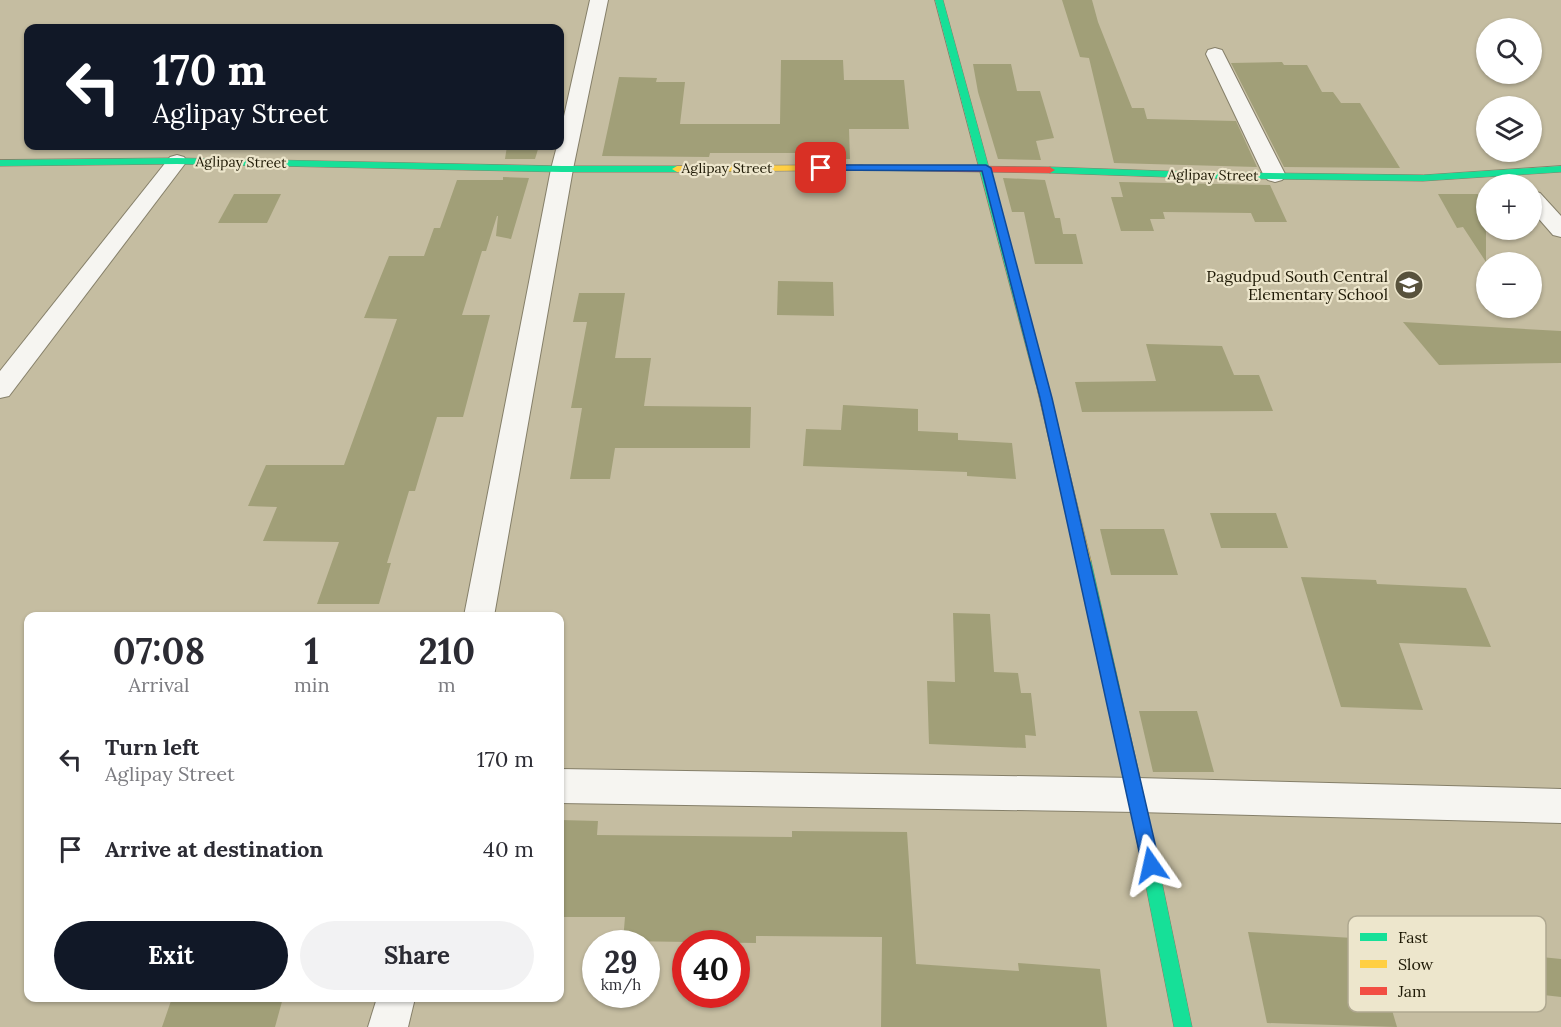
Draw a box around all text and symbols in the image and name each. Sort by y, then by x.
map controls [1476,18,1542,318]
button: search [1476,18,1542,84]
text: 170 m [153,43,266,97]
icon: left [54,48,132,126]
text: Aglipay Street [153,96,328,130]
button: layers [1476,96,1542,162]
pin [795,142,846,193]
icon: arrive [804,151,837,184]
street label: Aglipay Street [194,152,287,172]
street label: Aglipay Street [681,159,773,177]
street label: Aglipay Street [1166,165,1259,185]
button: + [1476,174,1542,240]
button: − [1476,252,1542,318]
place label: Pagudpud South Central Elementary School [1206,266,1388,304]
school or university icon: Pagudpud South Central Elementary School [1393,269,1425,301]
text: 07:08 [113,628,205,674]
text: 1 [304,628,319,674]
text: 210 [418,628,475,674]
text: Arrival [128,672,190,697]
text: min [294,672,330,697]
text: m [438,672,456,697]
text: Turn left [105,733,199,761]
icon: left [54,743,87,776]
text: 170 m [477,745,534,773]
text: Aglipay Street [105,761,235,786]
icon: arrive [54,833,87,866]
position arrow [1119,833,1183,897]
text: Arrive at destination [105,835,323,863]
text: 40 m [483,835,534,863]
legend [1348,916,1546,1012]
button: Exit [54,921,288,990]
button: Share [300,921,534,990]
text: Fast [1398,927,1429,947]
speed limit sign: 40 [672,930,750,1008]
text: 29 [604,943,638,981]
text: Slow [1398,954,1434,974]
text: km/h [601,975,641,994]
text: Jam [1397,981,1426,1001]

